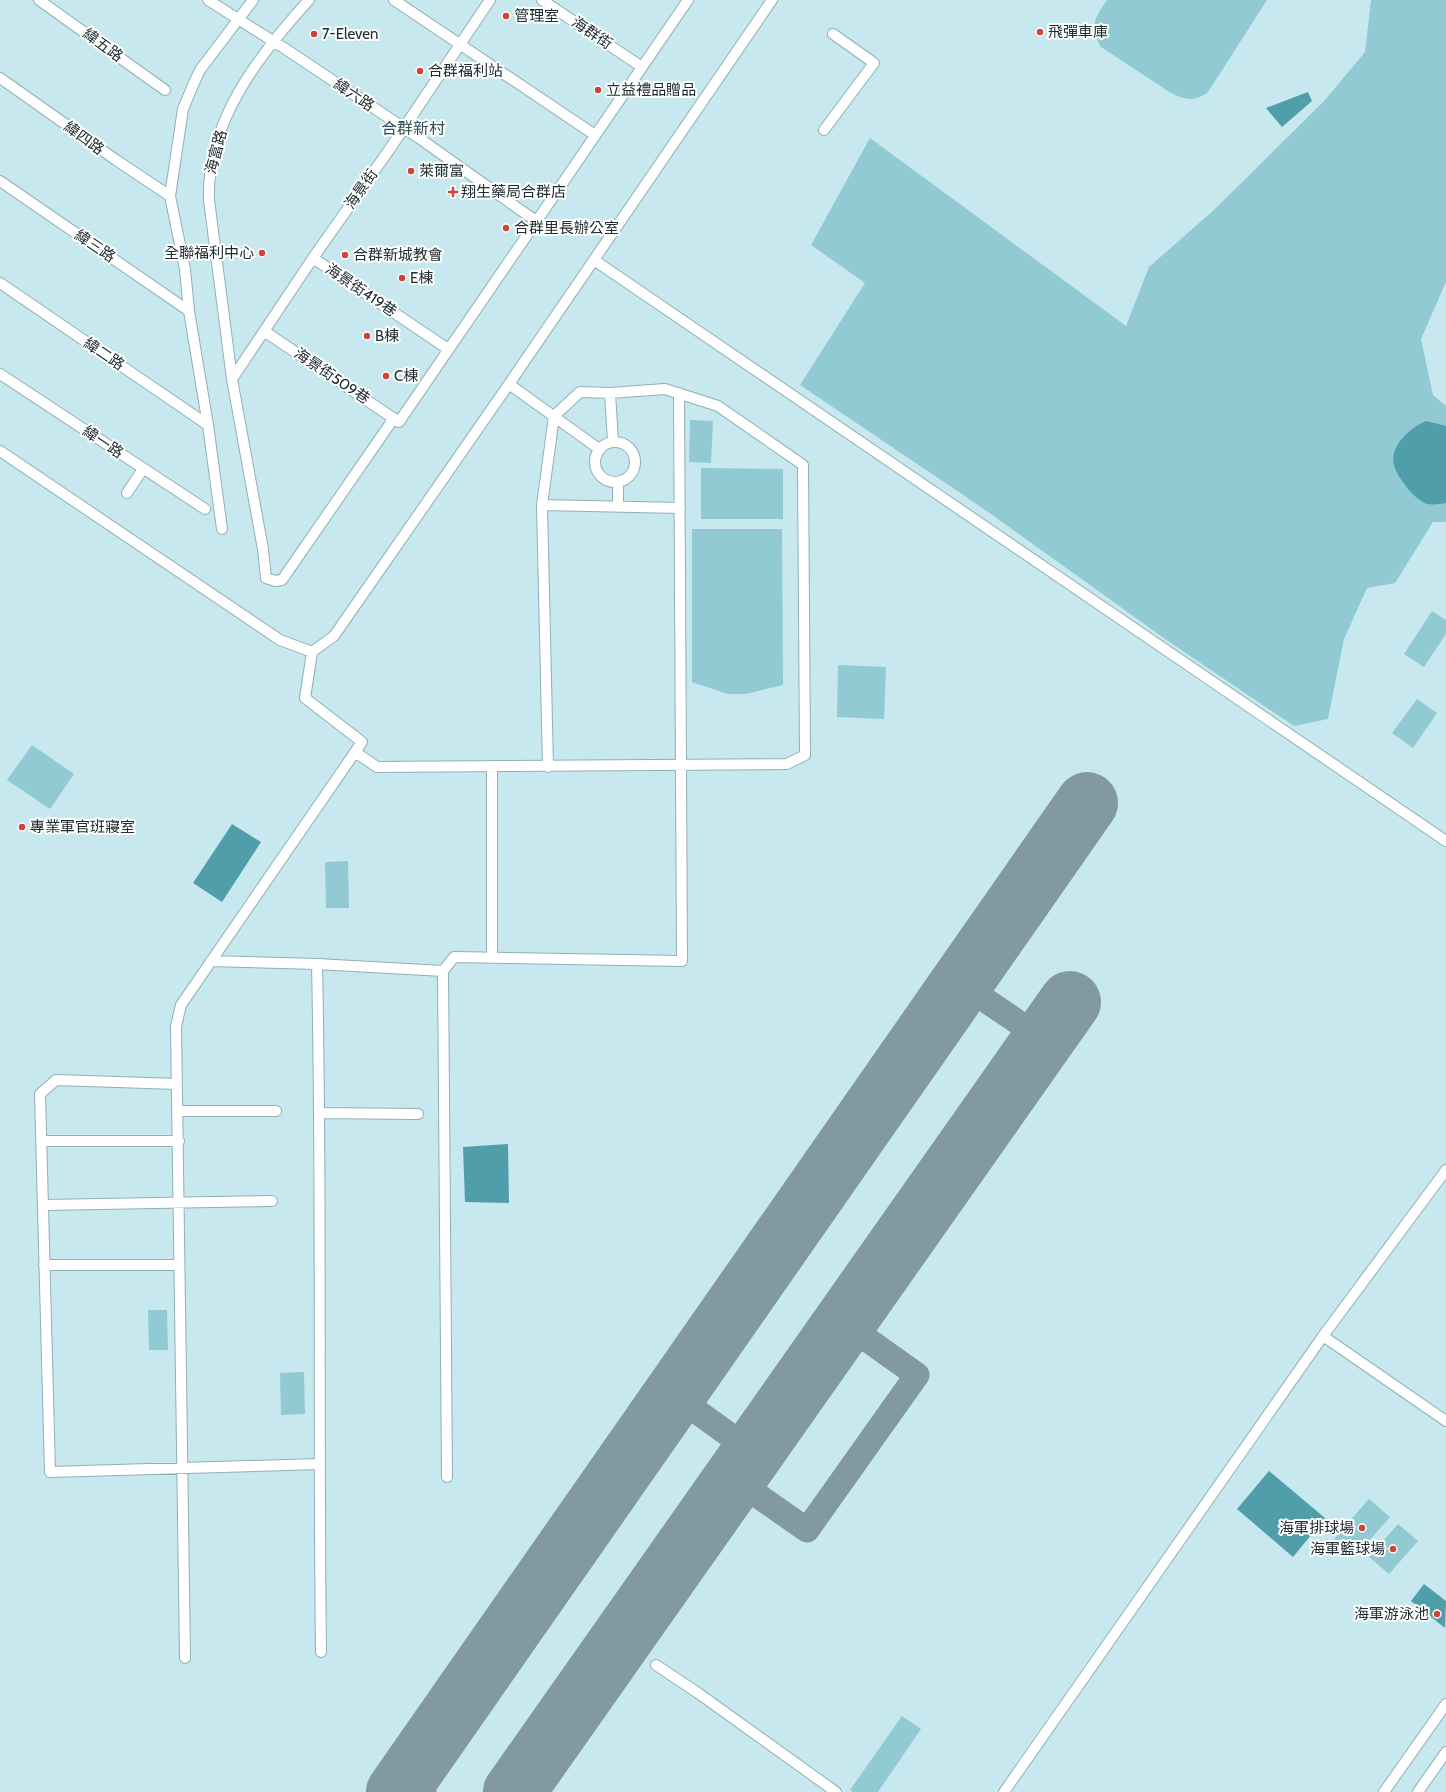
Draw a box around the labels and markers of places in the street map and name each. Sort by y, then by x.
place label: 管理室 [514,7,559,25]
marker: 管理室 [501,11,511,21]
place label: 飛彈車庫 [1048,23,1108,41]
place label: 7-Eleven [322,25,378,43]
marker: 飛彈車庫 [1035,27,1045,37]
marker: 7-Eleven [309,29,319,39]
place label: 合群福利站 [428,62,503,80]
marker: 合群福利站 [415,66,425,76]
place label: 立益禮品贈品 [606,81,696,99]
marker: 立益禮品贈品 [593,85,603,95]
place label: 萊爾富 [419,162,464,180]
marker: 萊爾富 [406,166,416,176]
place label: 翔生藥局合群店 [461,183,566,201]
marker: 翔生藥局合群店 [448,187,458,197]
place label: 合群里長辦公室 [514,219,619,237]
marker: 合群里長辦公室 [501,223,511,233]
place label: 全聯福利中心 [164,244,254,262]
place label: 合群新城教會 [353,246,443,264]
marker: 全聯福利中心 [257,248,267,258]
marker: 合群新城教會 [340,250,350,260]
place label: E棟 [410,269,433,287]
marker: E棟 [397,273,407,283]
place label: B棟 [375,327,399,345]
marker: B棟 [362,331,372,341]
place label: C棟 [394,367,418,385]
marker: C棟 [381,371,391,381]
place label: 專業軍官班寢室 [30,818,135,836]
marker: 專業軍官班寢室 [17,822,27,832]
place label: 海軍排球場 [1279,1519,1354,1537]
marker: 海軍排球場 [1357,1523,1367,1533]
place label: 海軍籃球場 [1310,1540,1385,1558]
marker: 海軍籃球場 [1388,1544,1398,1554]
place label: 海軍游泳池 [1354,1605,1429,1623]
marker: 海軍游泳池 [1432,1609,1442,1619]

